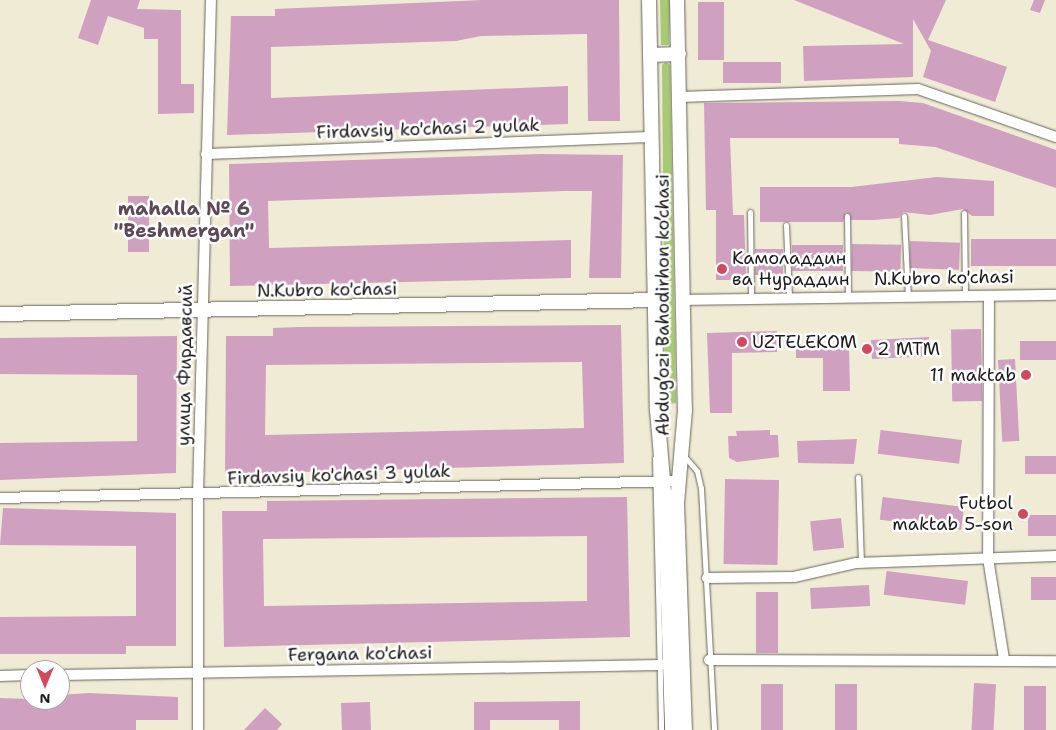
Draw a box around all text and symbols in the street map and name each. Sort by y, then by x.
street label: Firdavsiy ko'chasi 2 yulak [316,114,540,144]
street label: Abdug’ozi Bahodirhon ko’chasi [652,174,674,436]
district label: mahalla № 6 "Beshmergan" [114,198,254,242]
place label: Камоладдин ва Нураддин [732,248,850,290]
marker: Камоладдин ва Нураддин [716,263,728,275]
street label: N.Kubro ko'chasi [874,266,1014,290]
street label: N.Kubro ko'chasi [257,278,397,302]
street label: улица Фирдавсий [173,284,197,446]
place label: UZTELEKOM [752,331,857,353]
marker: UZTELEKOM [736,336,748,348]
place label: 2 MTM [877,338,940,360]
marker: 2 MTM [861,343,873,355]
place label: 11 maktab [930,364,1016,386]
marker: 11 maktab [1020,369,1032,381]
street label: Firdavsiy ko'chasi 3 yulak [227,460,451,490]
place label: Futbol maktab 5-son [892,493,1013,536]
marker: Futbol maktab 5-son [1017,508,1029,520]
street label: Fergana ko'chasi [288,642,432,666]
north arrow [20,660,70,710]
text: N [39,690,51,708]

